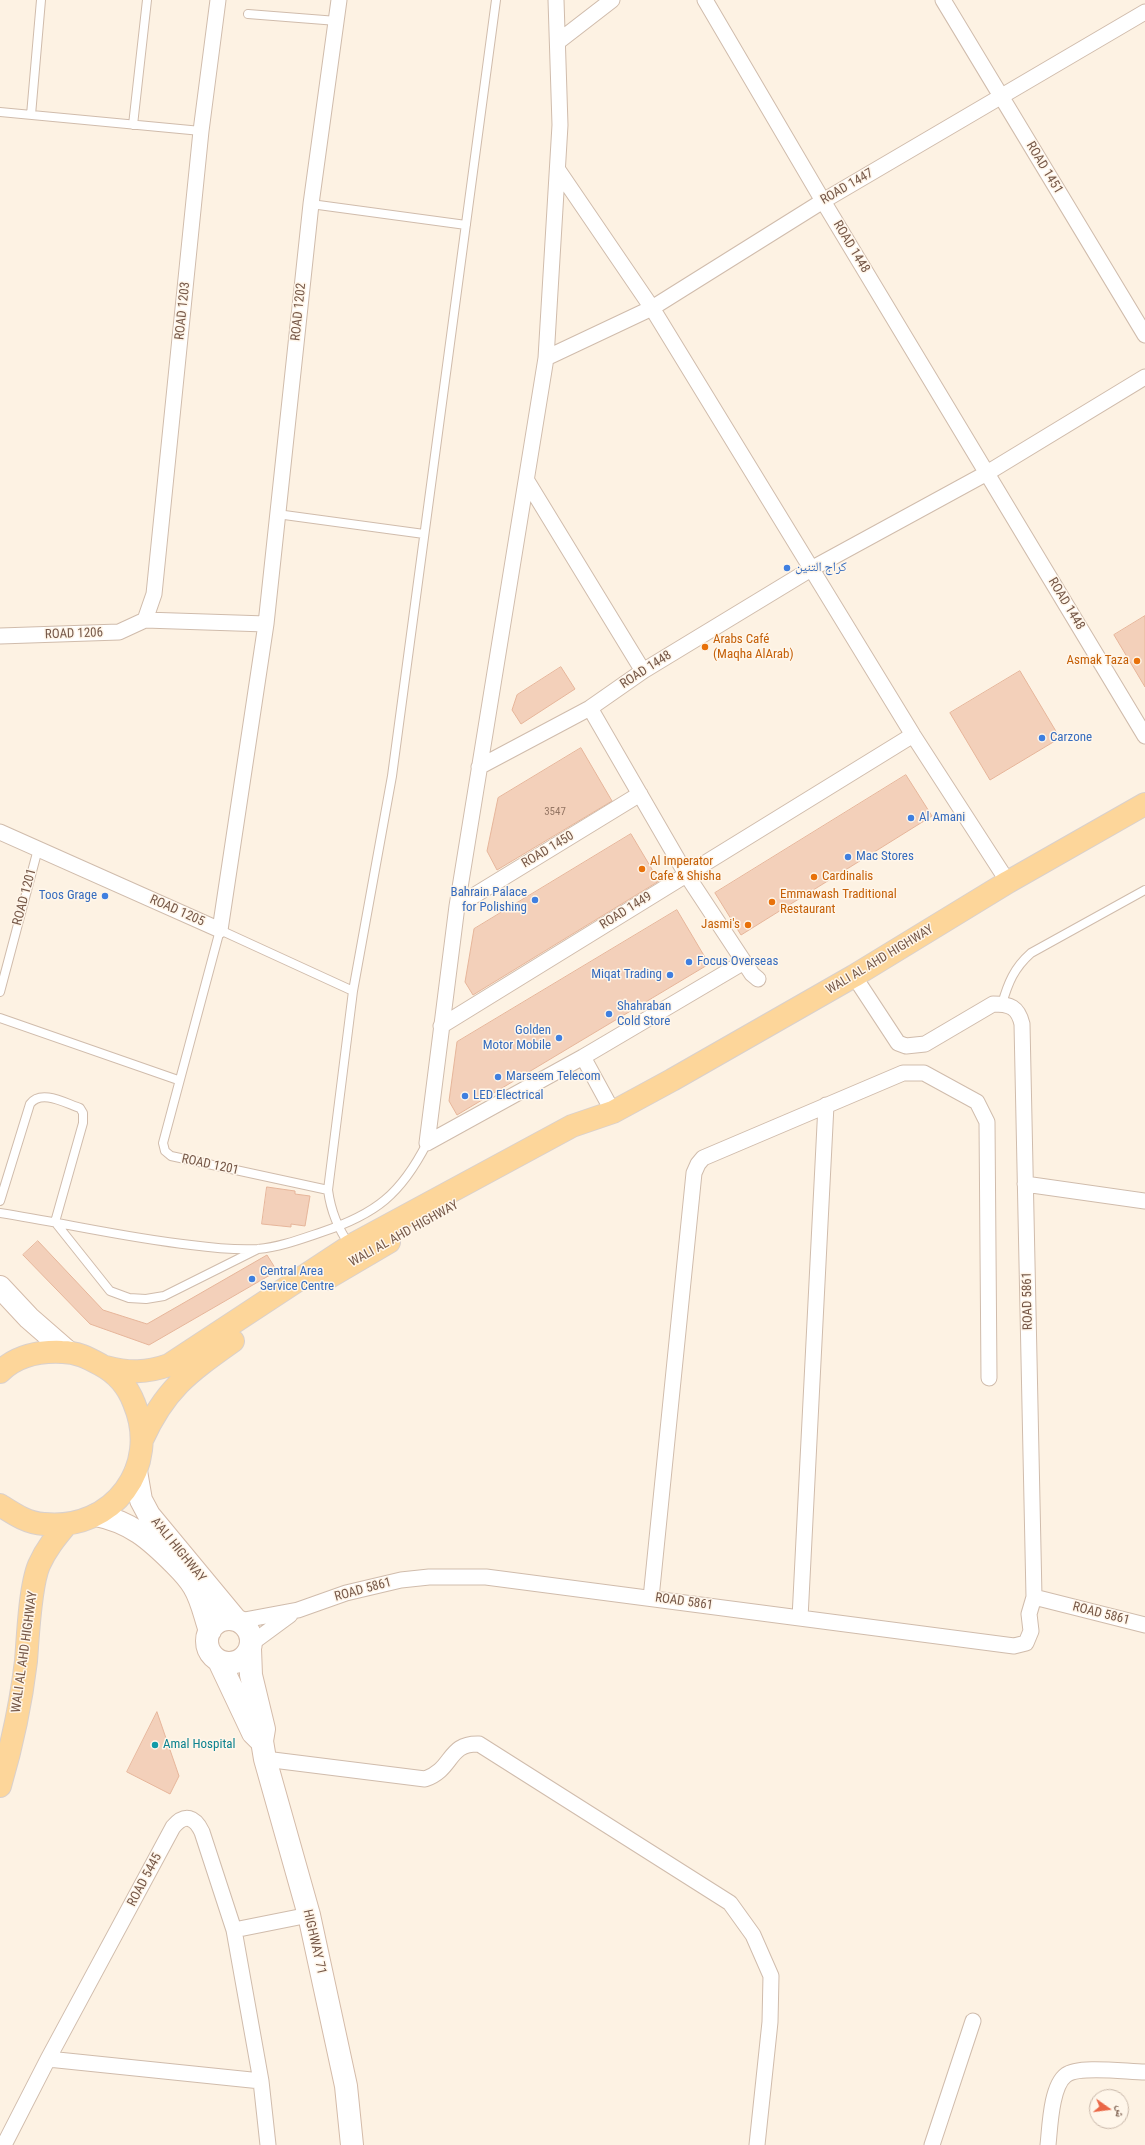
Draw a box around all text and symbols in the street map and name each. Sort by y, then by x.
street label: ROAD 1451 [1022,139,1066,197]
street label: ROAD 1447 [818,166,876,208]
street label: ROAD 1448 [829,218,873,276]
street label: ROAD 1203 [172,281,194,341]
street label: ROAD 1202 [288,282,310,342]
place label: كراج التنين [795,560,847,576]
marker: كراج التنين [782,563,792,573]
street label: ROAD 1448 [1044,575,1088,633]
street label: ROAD 1206 [45,625,103,643]
place label: Arabs Café (Maqha AlArab) [713,632,794,663]
marker: Arabs Café (Maqha AlArab) [700,642,710,652]
street label: ROAD 1448 [617,648,675,692]
place label: Asmak Taza [1067,653,1129,669]
marker: Asmak Taza [1132,656,1142,666]
place label: Carzone [1050,730,1092,746]
marker: Carzone [1037,733,1047,743]
house number: 3547 [544,805,566,819]
place label: Al Amani [919,810,965,826]
marker: Al Amani [906,813,916,823]
street label: ROAD 1450 [519,828,577,872]
place label: Mac Stores [856,849,914,865]
marker: Mac Stores [843,852,853,862]
place label: Al Imperator Cafe & Shisha [650,854,721,885]
marker: Al Imperator Cafe & Shisha [637,864,647,874]
street label: ROAD 1201 [10,867,40,927]
place label: Cardinalis [822,869,873,885]
marker: Cardinalis [809,872,819,882]
place label: Bahrain Palace for Polishing [451,885,527,916]
place label: Emmawash Traditional Restaurant [780,887,897,918]
place label: Toos Grage [39,888,97,904]
street label: ROAD 1449 [597,889,655,933]
marker: Toos Grage [100,891,110,901]
street label: ROAD 1205 [147,892,207,930]
marker: Bahrain Palace for Polishing [530,895,540,905]
marker: Emmawash Traditional Restaurant [767,897,777,907]
place label: Jasmi's [701,917,740,933]
marker: Jasmi's [743,920,753,930]
street label: WALI AL AHD HIGHWAY [823,922,937,998]
place label: Focus Overseas [697,954,778,970]
marker: Focus Overseas [684,957,694,967]
place label: Miqat Trading [591,967,662,983]
marker: Miqat Trading [665,970,675,980]
place label: Shahraban Cold Store [617,999,671,1030]
marker: Shahraban Cold Store [604,1009,614,1019]
place label: Golden Motor Mobile [483,1023,551,1054]
marker: Golden Motor Mobile [554,1033,564,1043]
place label: Marseem Telecom [506,1069,601,1085]
marker: Marseem Telecom [493,1072,503,1082]
place label: LED Electrical [473,1088,544,1104]
marker: LED Electrical [460,1091,470,1101]
street label: ROAD 1201 [180,1151,240,1179]
street label: WALI AL AHD HIGHWAY [347,1197,461,1271]
place label: Central Area Service Centre [260,1264,334,1295]
street label: ROAD 5861 [1020,1272,1036,1330]
marker: Central Area Service Centre [247,1274,257,1284]
street label: A'ALI HIGHWAY [147,1515,209,1585]
street label: ROAD 5861 [333,1575,393,1605]
street label: WALI AL AHD HIGHWAY [9,1590,41,1714]
street label: ROAD 5861 [654,1590,714,1614]
street label: ROAD 5861 [1071,1599,1131,1629]
place label: Amal Hospital [163,1737,235,1753]
marker: Amal Hospital [150,1740,160,1750]
street label: ROAD 5445 [124,1851,166,1909]
street label: HIGHWAY 71 [299,1908,329,1976]
north arrow [1089,2089,1129,2129]
text: ش [1112,2105,1128,2119]

